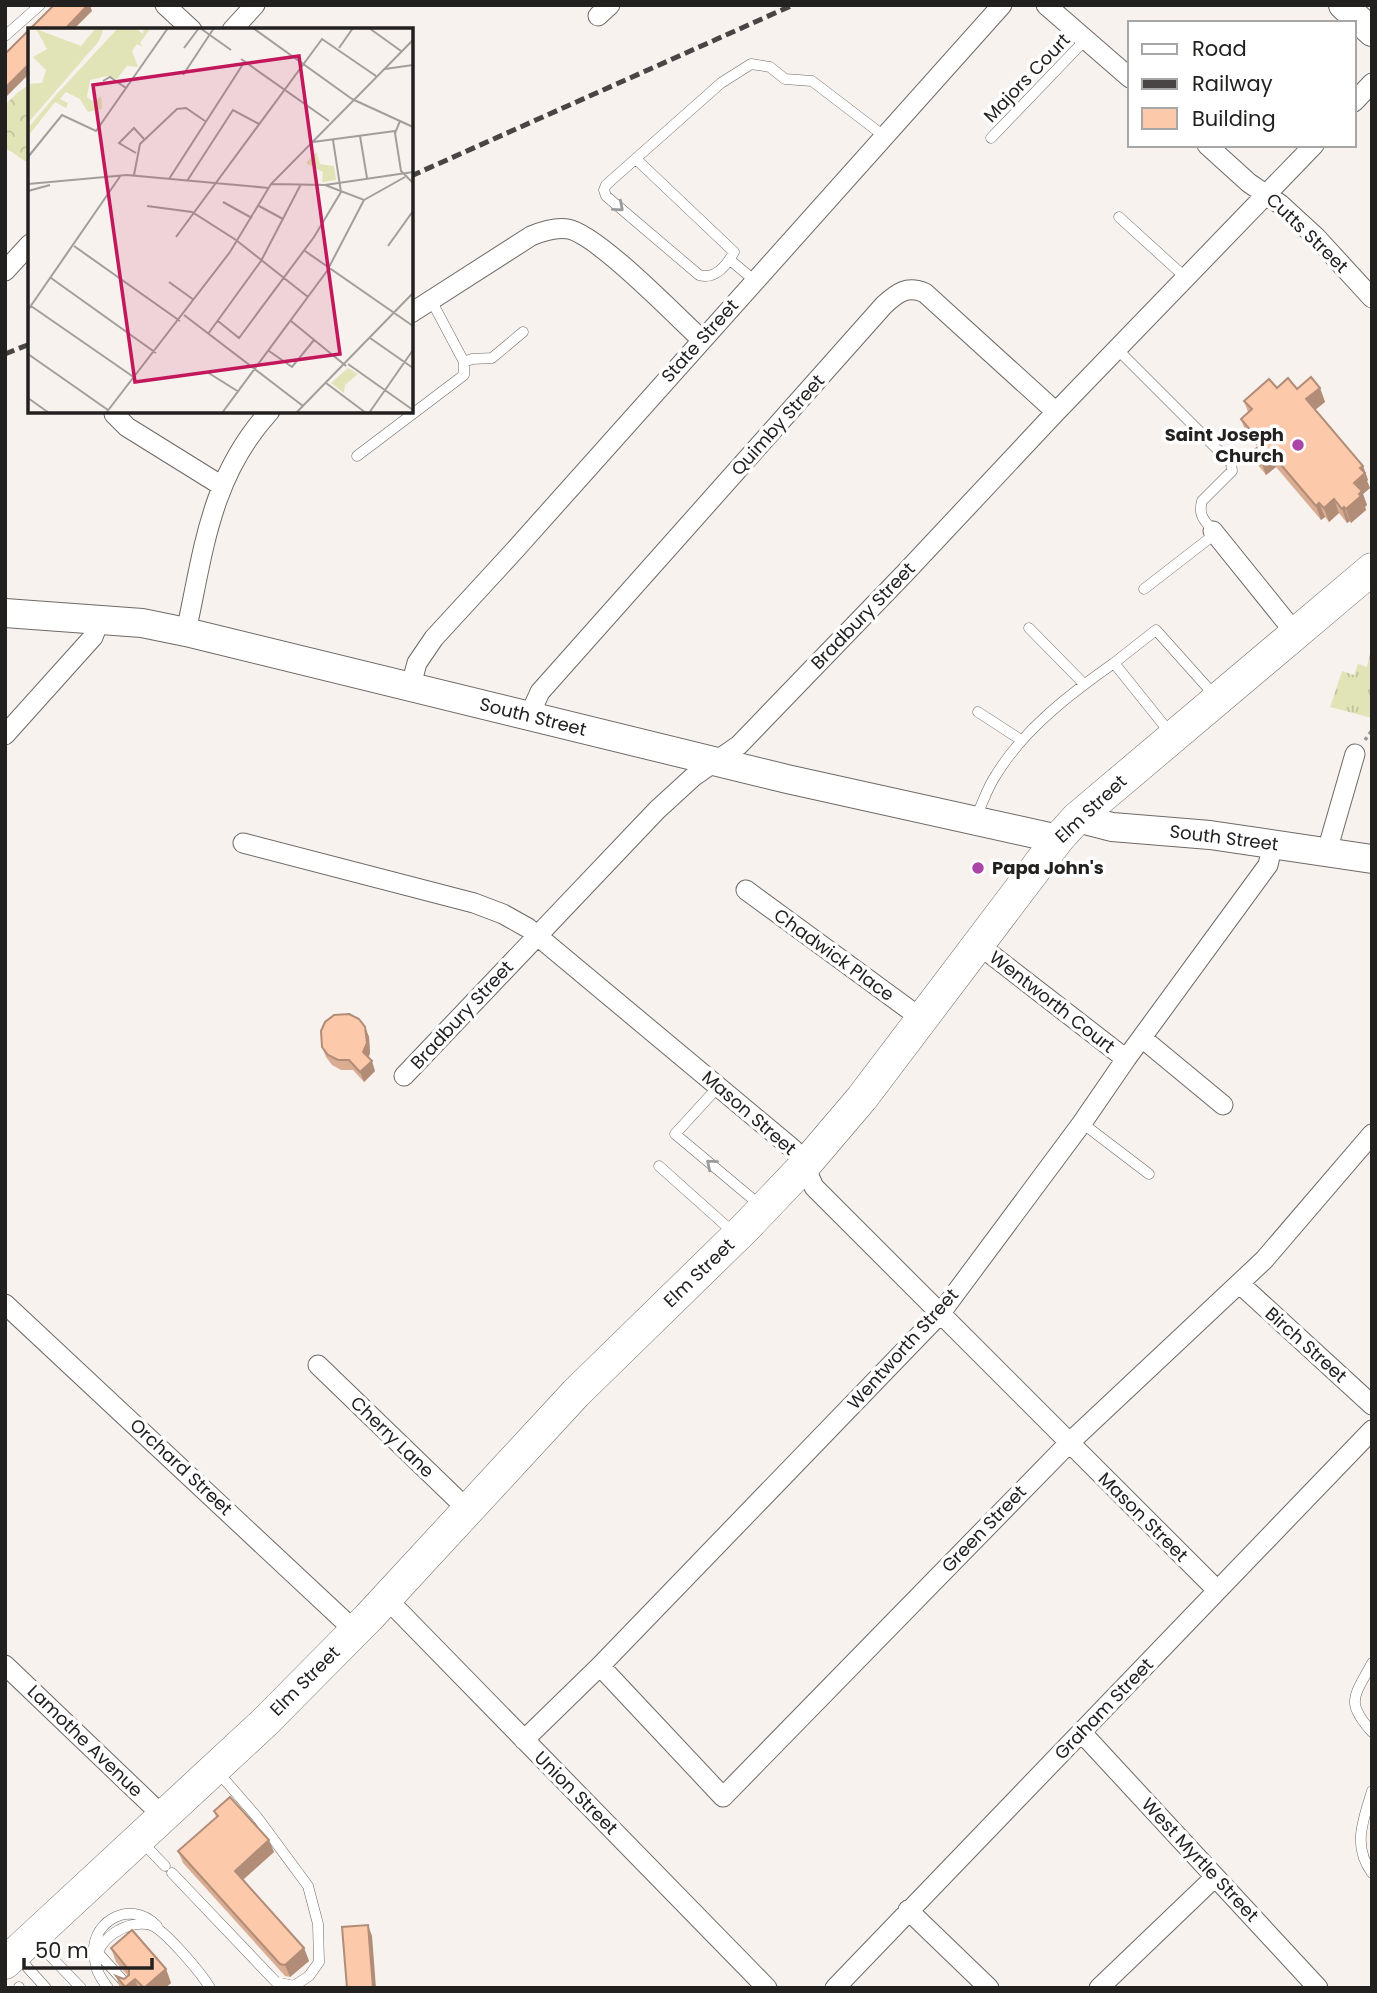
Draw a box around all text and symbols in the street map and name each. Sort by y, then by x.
legend [1128,21,1356,147]
inset map [28,28,413,413]
street label: Majors Court [978,28,1075,128]
text: Road [1192,34,1247,63]
text: Railway [1192,69,1273,98]
text: Building [1192,104,1276,133]
street label: Cutts Street [1261,187,1354,278]
one-way arrow [611,198,623,211]
street label: State Street [655,293,744,388]
street label: Quimby Street [725,369,830,481]
place label: Saint Joseph Church [1165,422,1284,468]
marker: Saint Joseph Church [1290,437,1306,453]
street label: Bradbury Street [805,557,920,675]
street label: South Street [477,691,589,742]
street label: Elm Street [1049,769,1132,848]
street label: South Street [1168,818,1280,857]
place label: Papa John's [992,855,1104,880]
marker: Papa John's [970,860,986,876]
street label: Chadwick Place [769,902,900,1007]
street label: Wentworth Court [984,945,1120,1059]
street label: Bradbury Street [405,955,519,1074]
street label: Mason Street [697,1065,802,1161]
one-way arrow [707,1160,719,1173]
street label: Elm Street [658,1232,740,1313]
street label: Wentworth Street [841,1283,964,1415]
street label: Birch Street [1260,1301,1353,1388]
street label: Cherry Lane [345,1390,440,1483]
street label: Orchard Street [125,1413,238,1521]
street label: Mason Street [1093,1466,1194,1567]
street label: Green Street [936,1480,1032,1578]
street label: Elm Street [264,1640,345,1721]
street label: Graham Street [1049,1652,1159,1765]
street label: Lamothe Avenue [22,1679,149,1802]
street label: Union Street [529,1745,624,1840]
street label: West Myrtle Street [1136,1792,1265,1927]
scale bar [24,1926,152,1970]
text: 50 m [35,1936,89,1965]

